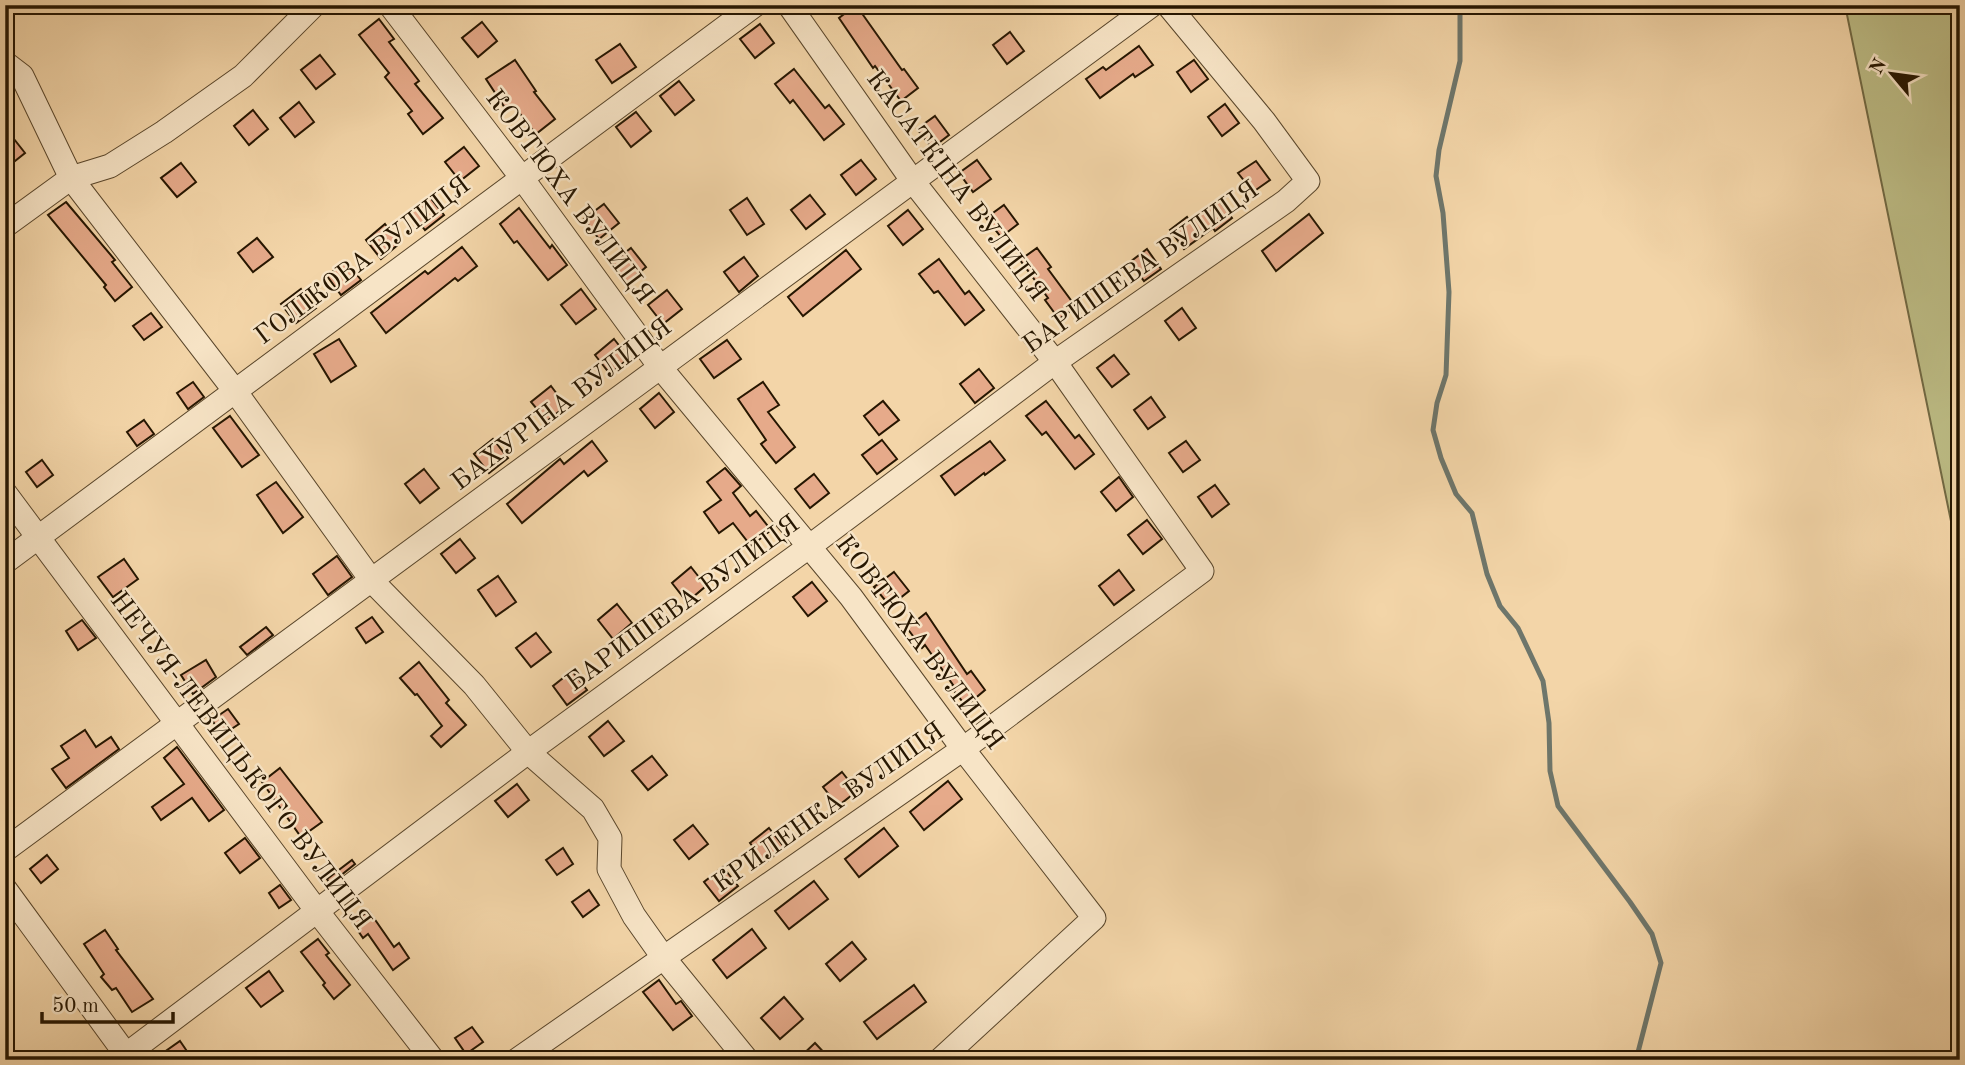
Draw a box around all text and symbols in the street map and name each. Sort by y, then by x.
north arrow [1856,38,1926,108]
text: N [1867,56,1891,78]
street label: КАСАТКІНА ВУЛИЦЯ [861,66,1051,306]
street label: КОВТЮХА ВУЛИЦЯ [480,85,658,309]
street label: ГОЛІКОВА ВУЛИЦЯ [251,172,475,350]
street label: БАРИШЕВА ВУЛИЦЯ [1018,177,1264,359]
street label: БАХУРІНА ВУЛИЦЯ [447,314,677,496]
street label: БАРИШЕВА ВУЛИЦЯ [562,511,804,697]
street label: КОВТЮХА ВУЛИЦЯ [830,531,1008,755]
street label: НЕЧУЯ-ЛЕВИЦЬКОГО ВУЛИЦЯ [105,587,375,935]
street label: КРИЛЕНКА ВУЛИЦЯ [708,718,950,898]
scale bar [42,981,173,1025]
text: 50 m [52,996,99,1017]

